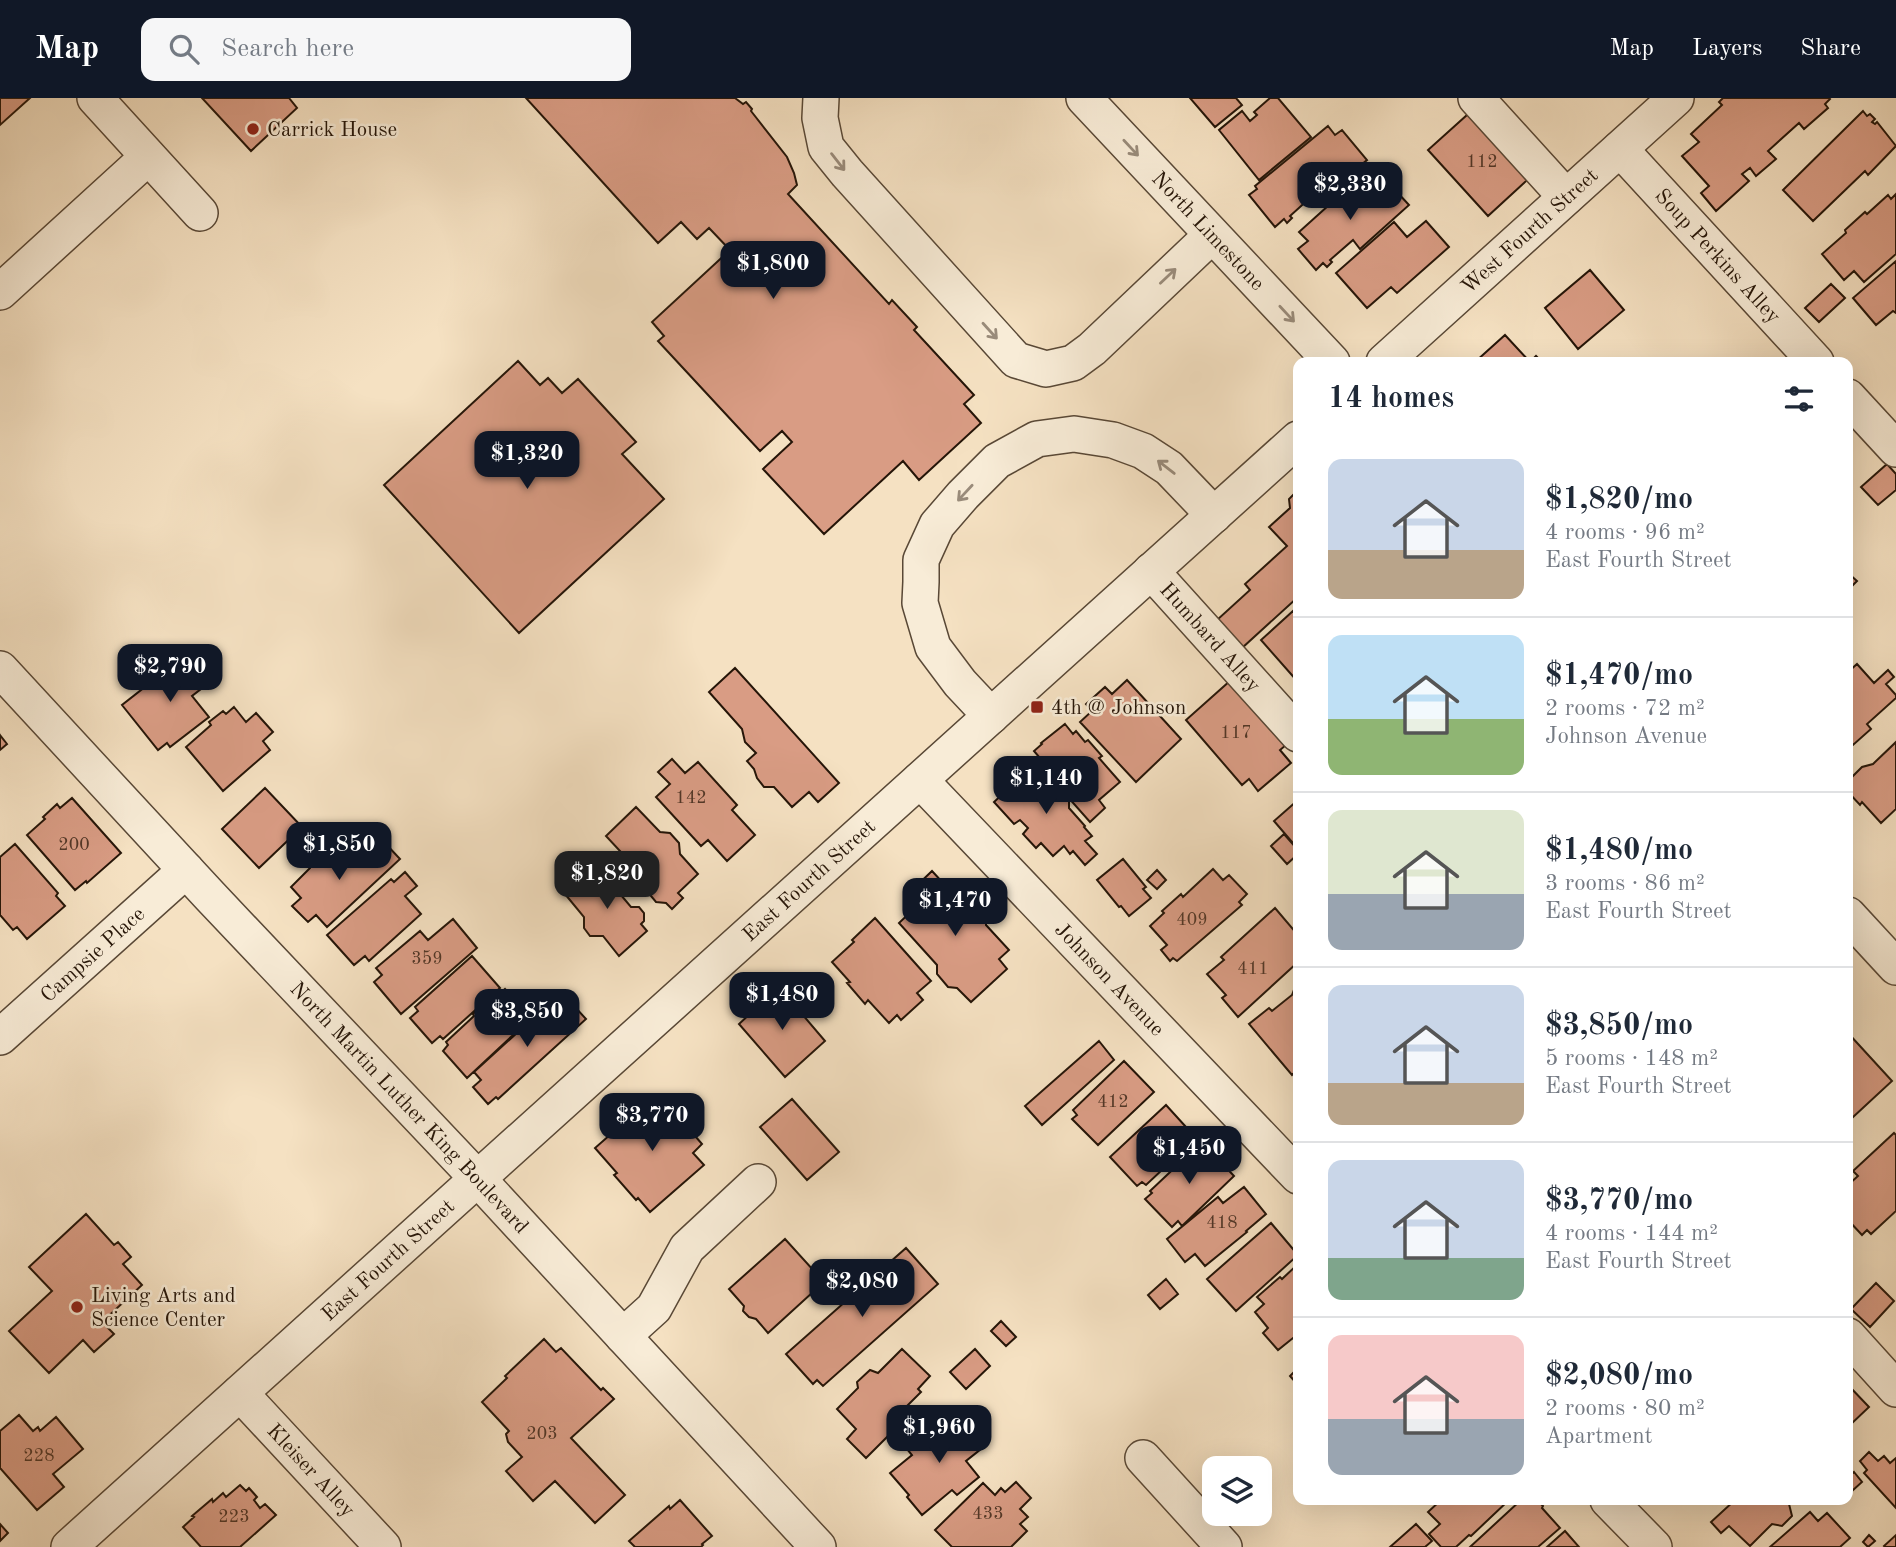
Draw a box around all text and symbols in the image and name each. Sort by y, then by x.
search box [141,18,631,81]
icon: search [165,30,203,68]
text: Map [35,33,99,66]
text: Search here [221,36,354,62]
text: Map [1610,37,1654,61]
text: Layers [1692,37,1762,61]
text: Share [1800,37,1861,61]
place label: Carrick House [267,120,397,141]
marker: Carrick House [245,121,261,137]
one-way arrow [1123,139,1139,157]
one-way arrow [830,152,845,170]
house number: 112 [1466,153,1498,171]
pin: $2,330 [1293,162,1407,222]
street label: West Fourth Street [1458,165,1603,298]
street label: North Limestone [1147,168,1268,295]
text: $2,330 [1313,173,1387,196]
street label: Soup Perkins Alley [1650,186,1784,328]
pin: $1,800 [716,242,830,301]
text: $1,800 [736,252,810,275]
one-way arrow [1159,268,1176,285]
one-way arrow [1278,305,1295,322]
one-way arrow [981,322,998,339]
icon: filters [1780,380,1818,418]
text: 14 homes [1328,384,1454,414]
pin: $1,320 [470,432,584,491]
text: $1,320 [490,442,564,465]
one-way arrow [1157,459,1175,475]
one-way arrow [957,484,974,501]
text: $1,820/mo [1545,485,1693,515]
icon: home [1384,487,1468,571]
text: 4 rooms · 96 m² [1545,521,1705,544]
text: East Fourth Street [1545,549,1732,572]
street label: Humbard Alley [1155,579,1264,697]
pin: $2,790 [113,644,227,704]
text: $2,790 [133,655,207,678]
text: $1,470/mo [1545,661,1693,691]
icon: home [1384,663,1468,747]
text: 2 rooms · 72 m² [1545,697,1705,720]
place label: 4th @ Johnson [1051,698,1186,719]
marker: 4th @ Johnson [1029,699,1045,715]
house number: 117 [1220,724,1252,742]
text: Johnson Avenue [1545,725,1707,748]
pin: $1,140 [989,756,1103,816]
text: $1,140 [1009,767,1083,790]
house number: 142 [675,789,707,807]
street label: East Fourth Street [739,816,880,946]
pin: $1,850 [282,822,396,882]
text: $1,850 [302,833,376,856]
house number: 200 [58,836,90,854]
text: $1,480/mo [1545,836,1693,866]
icon: home [1384,838,1468,922]
pin: $1,820 [550,852,664,911]
text: $1,820 [570,862,644,885]
text: 3 rooms · 86 m² [1545,872,1705,895]
pin: $1,470 [898,878,1012,938]
text: $1,470 [918,889,992,912]
text: East Fourth Street [1545,900,1732,923]
street label: Campsie Place [37,904,149,1007]
house number: 409 [1176,911,1208,929]
street label: Johnson Avenue [1050,919,1168,1041]
house number: 359 [411,950,443,968]
house number: 411 [1237,960,1269,978]
pin: $1,480 [725,972,839,1032]
street label: North Martin Luther King Boulevard [285,979,532,1238]
text: $1,480 [745,983,819,1006]
pin: $3,850 [470,990,584,1049]
text: $3,850 [490,1000,564,1023]
text: $3,850/mo [1545,1011,1693,1041]
icon: home [1384,1013,1468,1097]
text: 5 rooms · 148 m² [1545,1047,1718,1070]
text: East Fourth Street [1545,1075,1732,1098]
house number: 412 [1097,1093,1129,1111]
pin: $3,770 [595,1094,709,1153]
text: $3,770 [615,1104,689,1127]
pin: $1,450 [1132,1126,1246,1186]
text: $1,450 [1152,1137,1226,1160]
text: $3,770/mo [1545,1186,1693,1216]
icon: home [1384,1188,1468,1272]
street label: East Fourth Street [318,1196,459,1326]
house number: 418 [1206,1214,1238,1232]
text: 4 rooms · 144 m² [1545,1222,1718,1245]
text: East Fourth Street [1545,1250,1732,1273]
pin: $2,080 [805,1260,919,1319]
text: $2,080 [825,1270,899,1293]
place label: Living Arts and Science Center [91,1286,236,1331]
marker: Living Arts and Science Center [69,1299,85,1315]
text: $2,080/mo [1545,1361,1693,1391]
icon: home [1384,1363,1468,1447]
text: 2 rooms · 80 m² [1545,1397,1705,1420]
pin: $1,960 [882,1406,996,1465]
text: $1,960 [902,1416,976,1439]
street label: Kleiser Alley [262,1420,358,1521]
house number: 203 [526,1425,558,1443]
text: Apartment [1545,1425,1653,1448]
house number: 228 [23,1447,55,1465]
map controls [1202,1456,1272,1526]
button: layers [1202,1456,1272,1526]
house number: 433 [972,1505,1004,1523]
house number: 223 [218,1508,250,1526]

